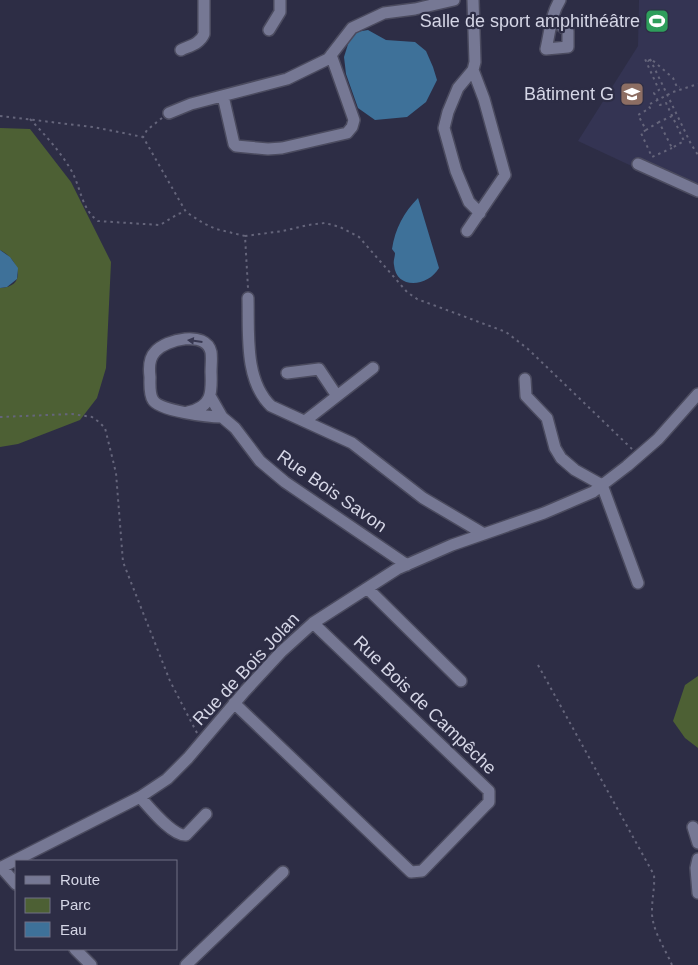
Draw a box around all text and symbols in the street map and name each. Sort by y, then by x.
sports icon: Salle de sport amphithéâtre [644,8,670,34]
place label: Salle de sport amphithéâtre [420,11,640,31]
school or university icon: Bâtiment G [619,81,645,107]
place label: Bâtiment G [524,84,614,104]
one-way arrow [187,337,203,345]
street label: Rue Bois Savon [273,446,391,536]
street label: Rue de Bois Jolan [189,609,303,729]
street label: Rue Bois de Campêche [350,632,500,778]
legend [15,860,178,950]
text: Route [60,871,100,888]
text: Parc [60,896,91,913]
text: Eau [60,921,87,938]

